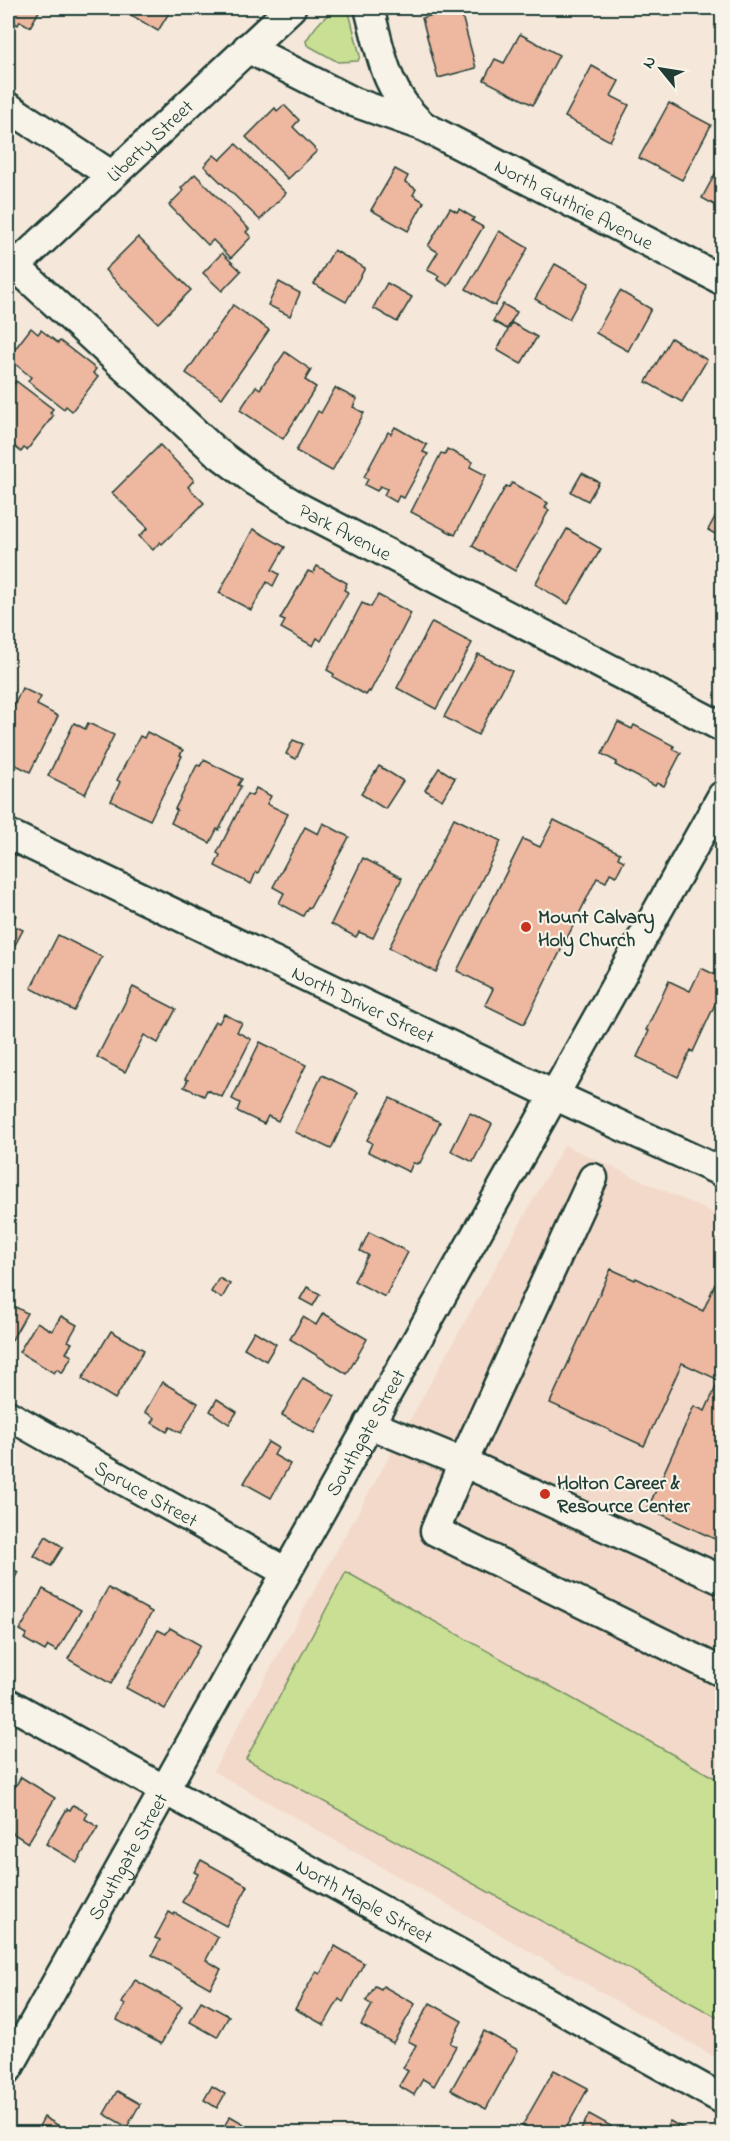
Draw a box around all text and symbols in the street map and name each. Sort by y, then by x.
north arrow [631,39,691,99]
text: N [637,52,663,73]
street label: Liberty Street [101,94,202,190]
street label: North Guthrie Avenue [489,153,658,259]
street label: Park Avenue [293,498,396,570]
place label: Mount Calvary Holy Church [538,904,654,957]
marker: Mount Calvary Holy Church [519,920,533,934]
street label: North Driver Street [286,960,439,1053]
street label: Southgate Street [320,1364,415,1502]
street label: Spruce Street [88,1455,202,1536]
place label: Holton Career & Resource Center [557,1470,690,1522]
marker: Holton Career & Resource Center [538,1487,552,1501]
street label: Southgate Street [82,1788,177,1926]
street label: North Maple Street [290,1853,437,1953]

